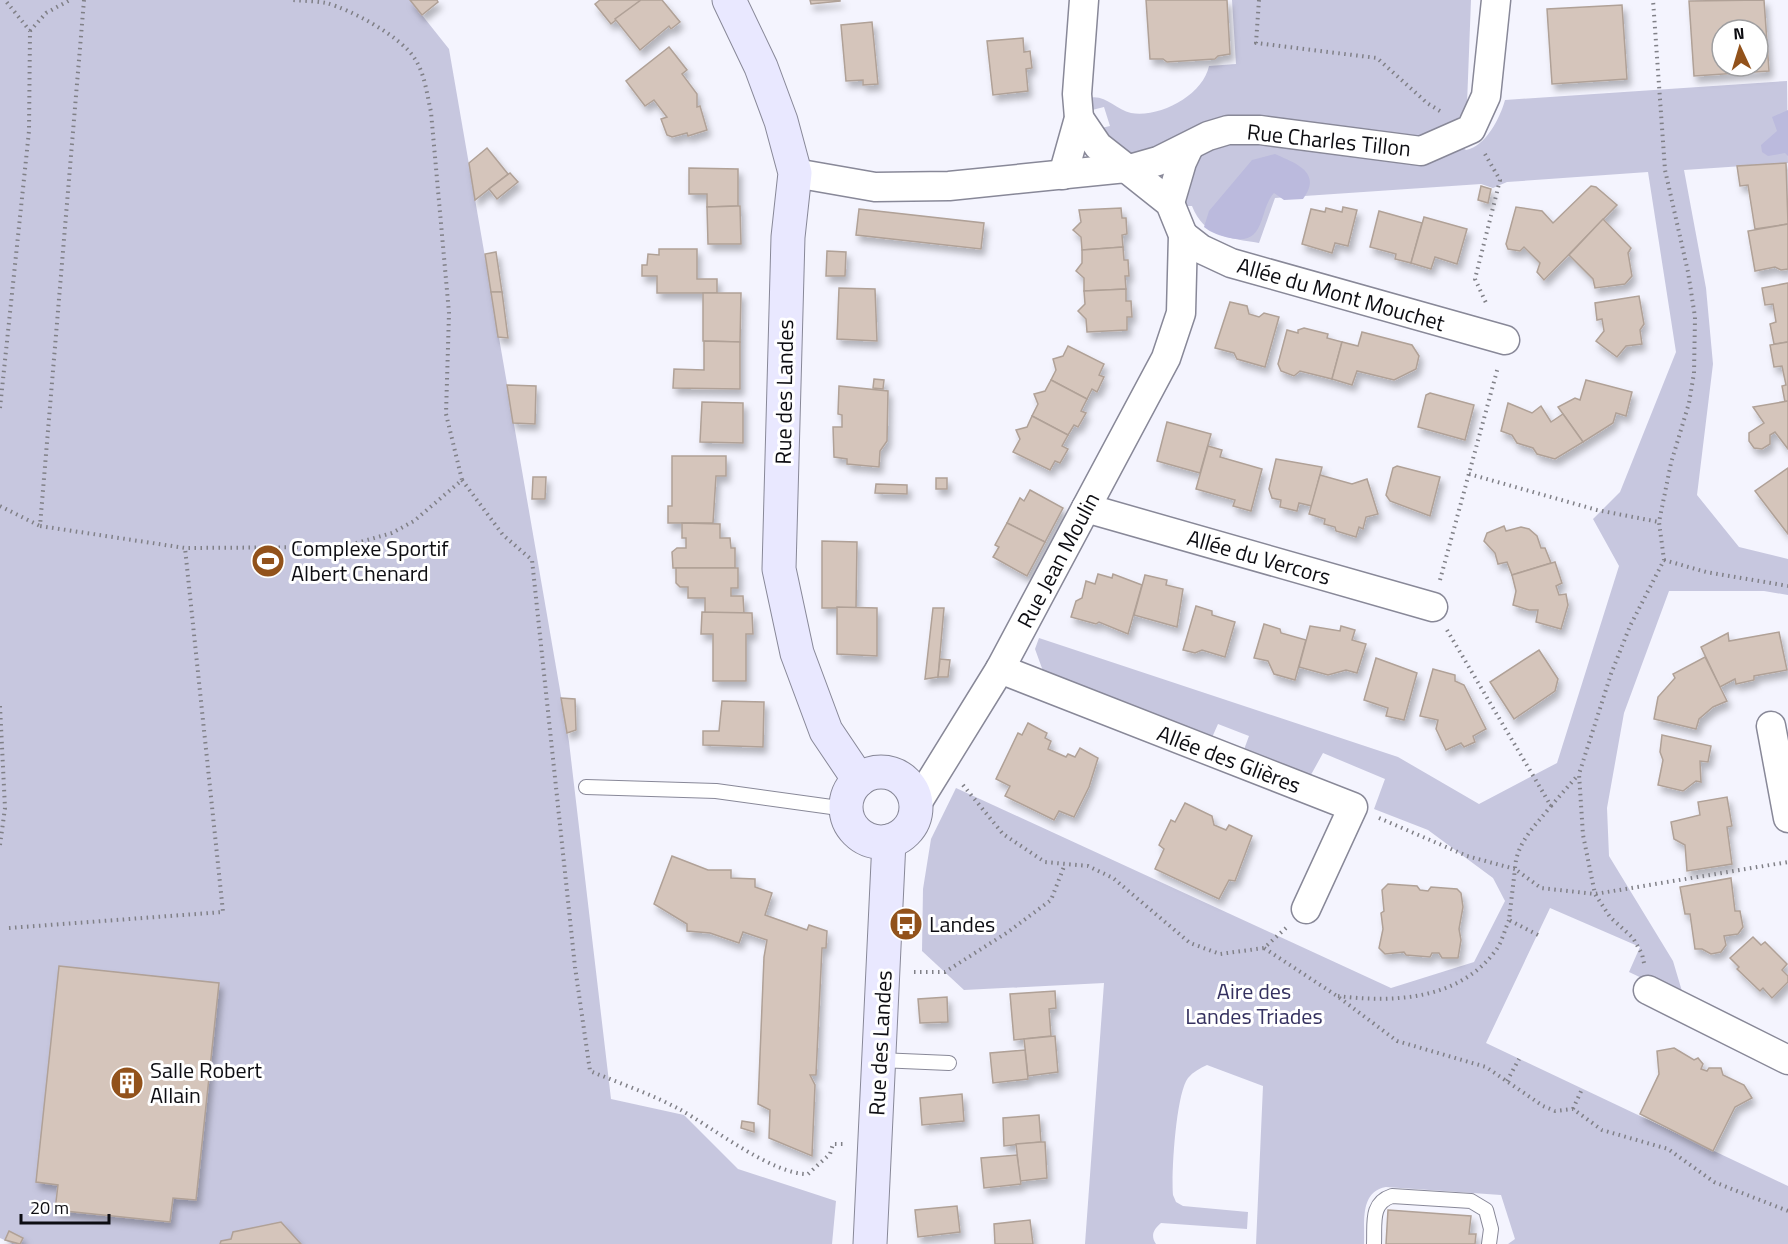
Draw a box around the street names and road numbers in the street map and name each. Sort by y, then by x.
street label: Rue Charles Tillon [1245,114,1413,166]
street label: Allée du Mont Mouchet [1233,248,1449,340]
street label: Rue des Landes [766,319,802,465]
street label: Rue Jean Moulin [1008,486,1108,634]
street label: Allée du Vercors [1183,520,1335,594]
street label: Allée des Glières [1152,716,1306,802]
street label: Rue des Landes [859,970,901,1116]

